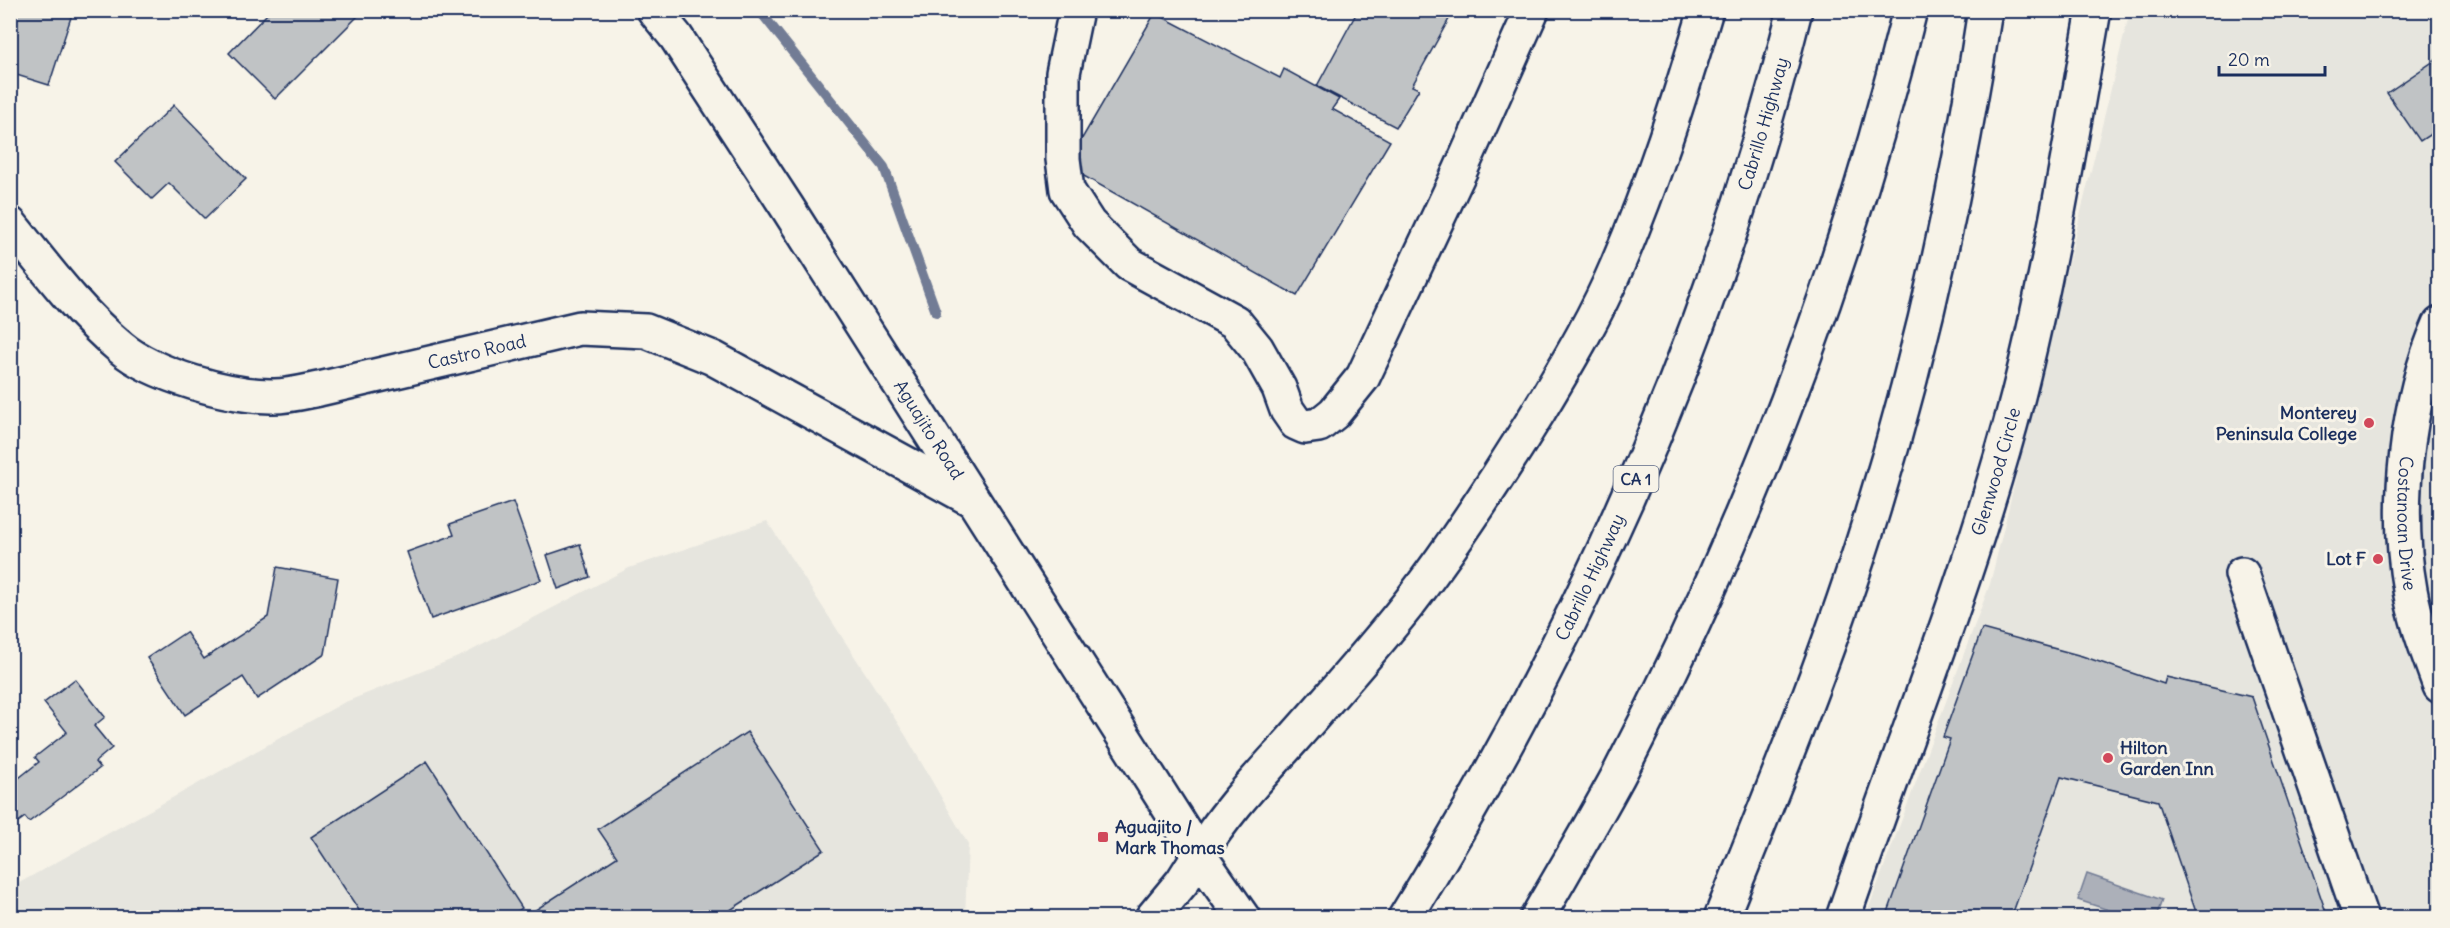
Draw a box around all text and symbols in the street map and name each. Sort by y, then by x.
scale bar [2219,39,2326,77]
text: 20 m [2228,48,2270,71]
street label: Cabrillo Highway [1733,55,1793,193]
street label: Castro Road [425,329,528,374]
street label: Aguajito Road [889,376,969,484]
place label: Monterey Peninsula College [2216,401,2357,445]
street label: Glenwood Circle [1966,405,2025,538]
marker: Monterey Peninsula College [2362,416,2376,430]
street label: Costanoan Drive [2392,455,2422,592]
road number: CA 1 [1614,466,1658,492]
street label: Cabrillo Highway [1550,510,1630,644]
place label: Lot F [2326,547,2367,570]
marker: Lot F [2371,552,2385,566]
place label: Hilton Garden Inn [2120,736,2214,780]
marker: Hilton Garden Inn [2101,751,2115,765]
place label: Aguajito / Mark Thomas [1115,815,1225,859]
marker: Aguajito / Mark Thomas [1096,830,1110,844]

